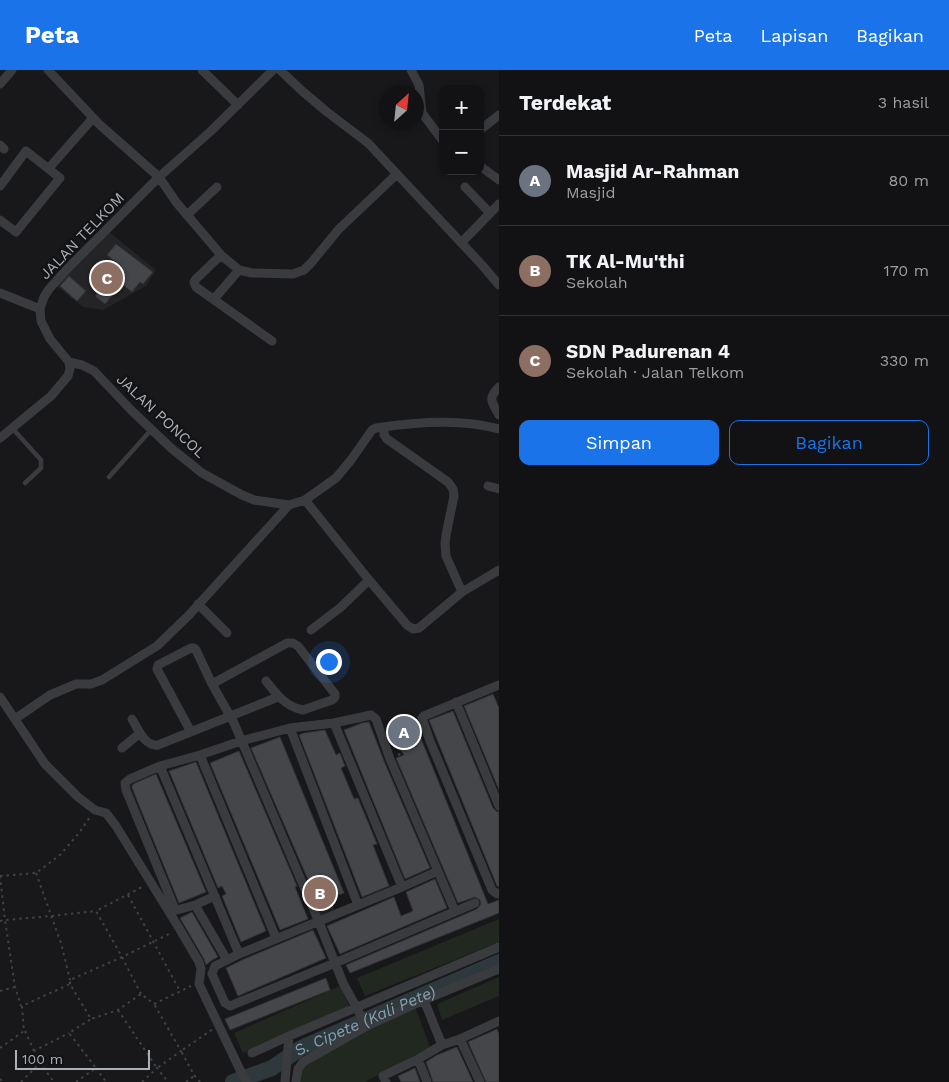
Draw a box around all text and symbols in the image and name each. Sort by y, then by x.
text: Peta [25,21,79,49]
text: Peta [694,25,732,46]
text: Lapisan [760,25,828,46]
text: Bagikan [856,25,924,46]
north arrow [379,85,424,130]
map controls [439,85,484,175]
button: + [439,85,484,130]
text: Terdekat [519,90,611,115]
text: 3 hasil [878,93,929,112]
button: − [439,130,484,175]
text: Masjid Ar-Rahman [566,160,739,183]
text: A [530,171,540,190]
text: 80 m [888,171,929,190]
text: Masjid [566,183,616,202]
street label: JALAN TELKOM [36,189,128,283]
text: TK Al-Mu'thi [566,250,684,273]
pin: C [91,259,123,297]
text: B [530,261,540,280]
text: 170 m [883,261,929,280]
text: Sekolah [566,273,628,292]
text: SDN Padurenan 4 [566,340,730,363]
text: C [530,351,540,370]
text: 330 m [880,351,929,370]
text: Sekolah · Jalan Telkom [566,363,744,382]
street label: JALAN PONCOL [113,370,209,462]
button: Simpan [519,420,719,465]
button: Bagikan [729,420,929,465]
your location [316,649,342,675]
pin: A [388,713,420,751]
pin: B [304,874,336,912]
water label: S. Cipete (Kali Pete) [290,981,438,1060]
scale bar [15,1047,150,1070]
text: 100 m [22,1051,63,1067]

